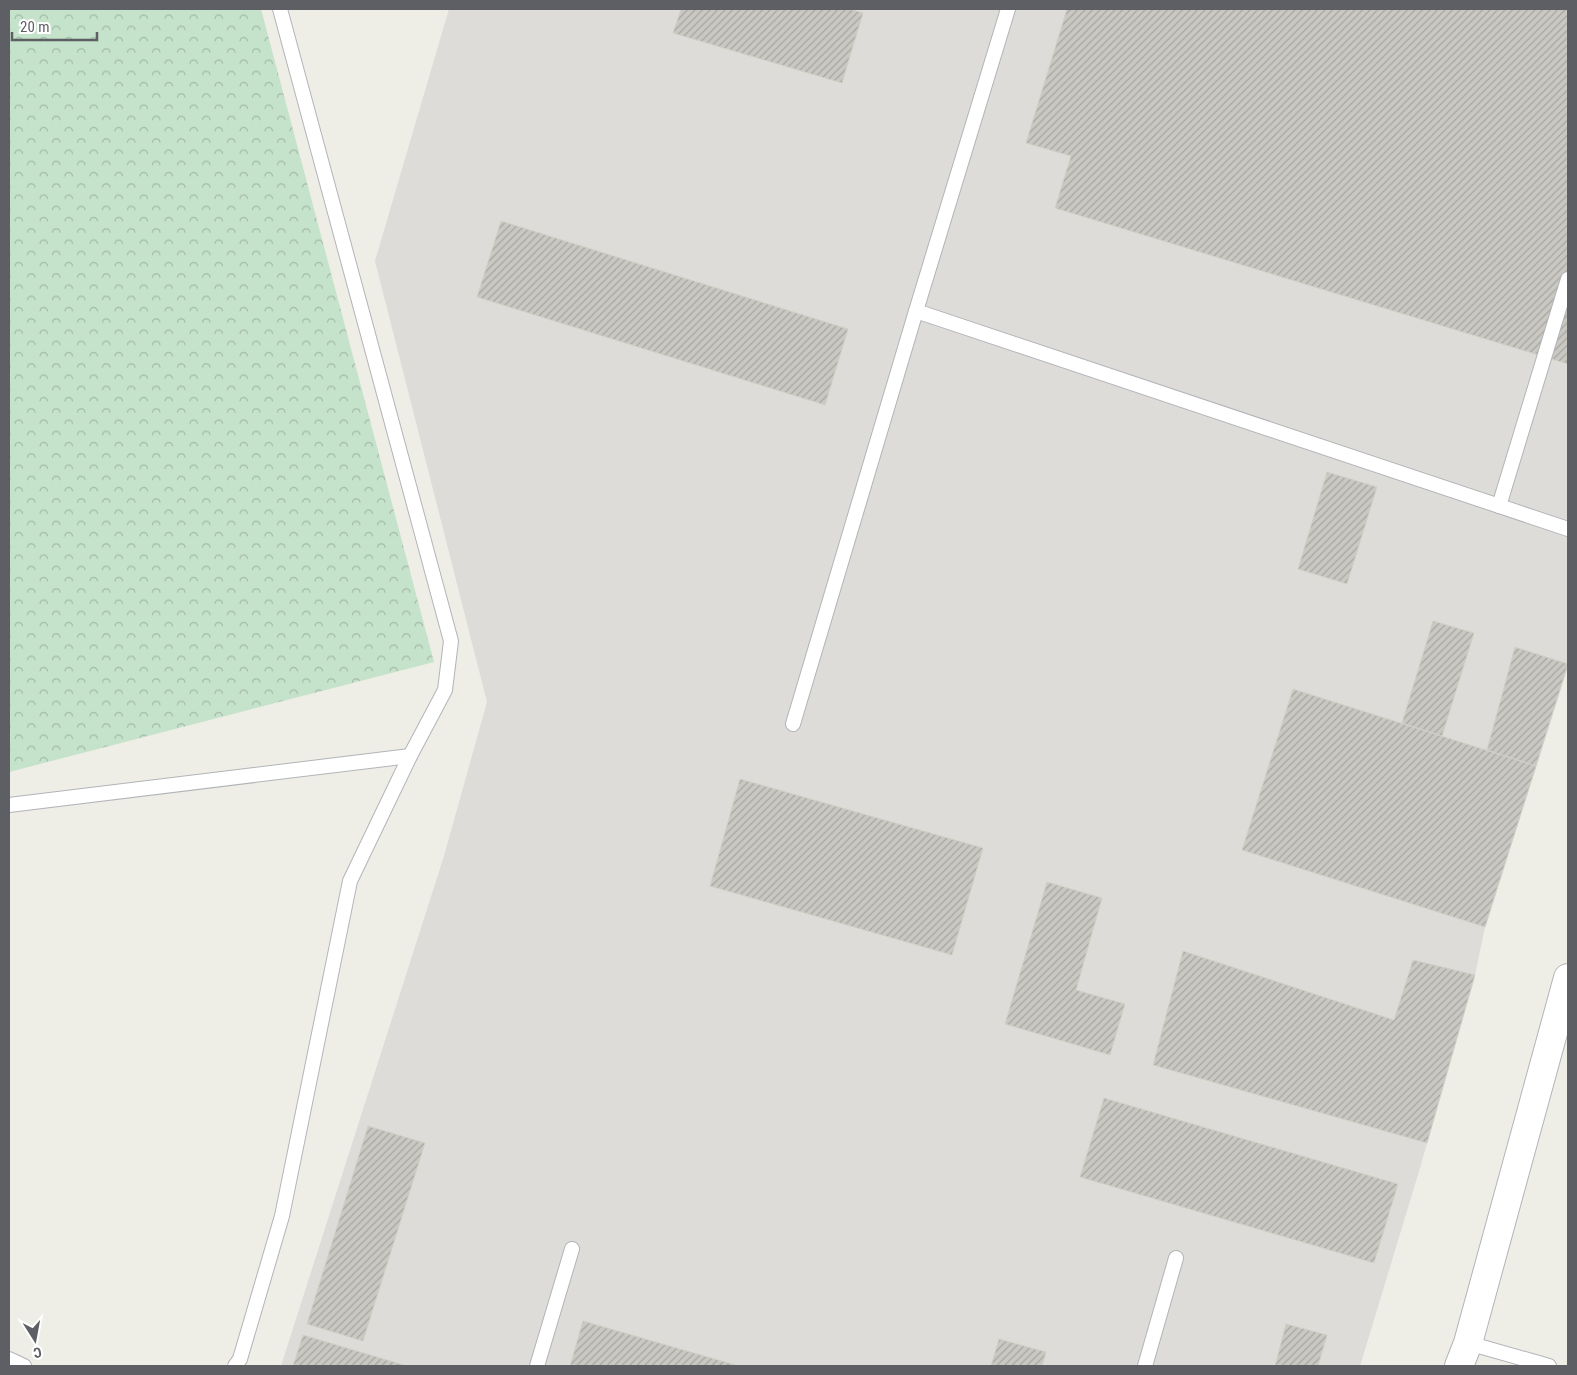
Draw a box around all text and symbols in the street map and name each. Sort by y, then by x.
scale bar [12,10,98,42]
text: 20 m [20,18,50,36]
north arrow [10,1315,60,1365]
text: С [32,1344,43,1361]

